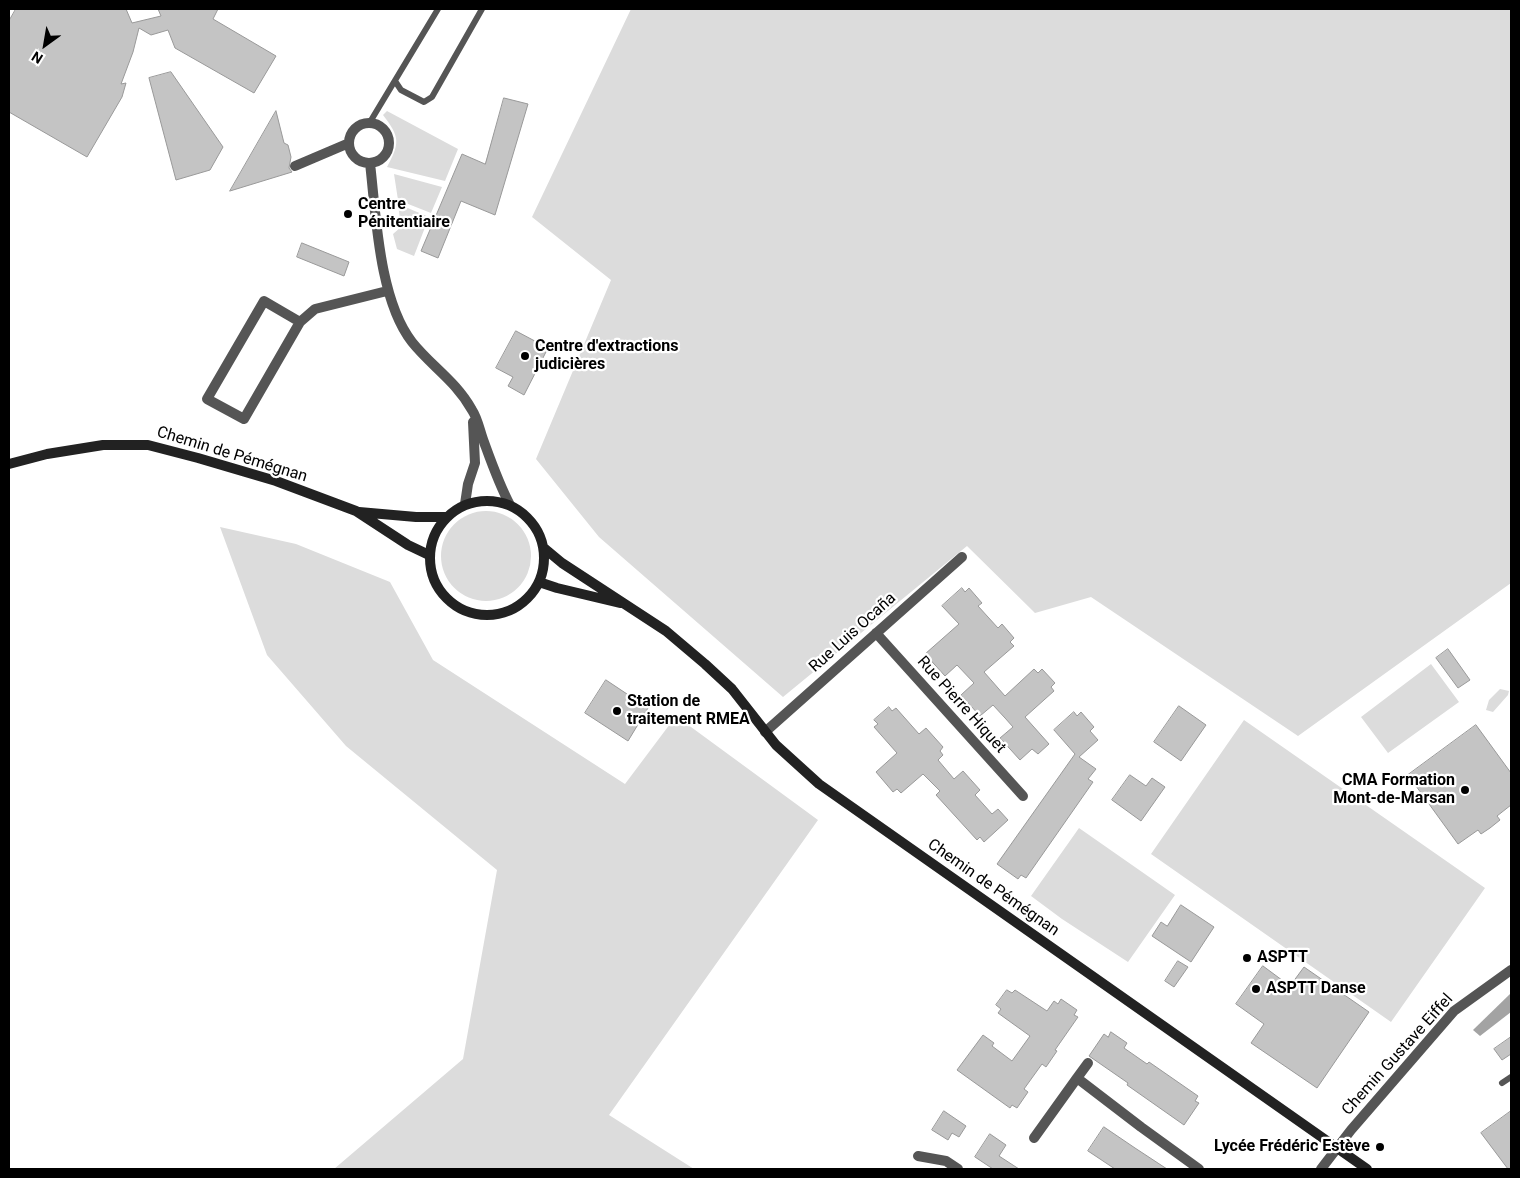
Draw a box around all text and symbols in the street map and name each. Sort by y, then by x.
north arrow [20,20,70,70]
text: N [29,48,45,67]
place label: Centre Pénitentiaire [358,195,450,233]
marker: Centre Pénitentiaire [342,208,354,220]
place label: Centre d'extractions judicières [535,337,679,375]
marker: Centre d'extractions judicières [519,350,531,362]
street label: Chemin de Pémégnan [154,423,310,487]
street label: Rue Luis Ocaña [806,589,900,677]
street label: Rue Pierre Hiquet [912,653,1010,757]
place label: Station de traitement RMEA [627,692,750,730]
marker: Station de traitement RMEA [611,705,623,717]
place label: CMA Formation Mont-de-Marsan [1333,771,1455,809]
marker: CMA Formation Mont-de-Marsan [1459,784,1471,796]
street label: Chemin de Pémégnan [923,835,1063,941]
place label: ASPTT [1257,948,1308,968]
marker: ASPTT [1241,952,1253,964]
place label: ASPTT Danse [1266,979,1366,999]
marker: ASPTT Danse [1250,983,1262,995]
street label: Chemin Gustave Eiffel [1338,990,1458,1120]
place label: Lycée Frédéric Estève [1214,1137,1370,1157]
marker: Lycée Frédéric Estève [1374,1141,1386,1153]

